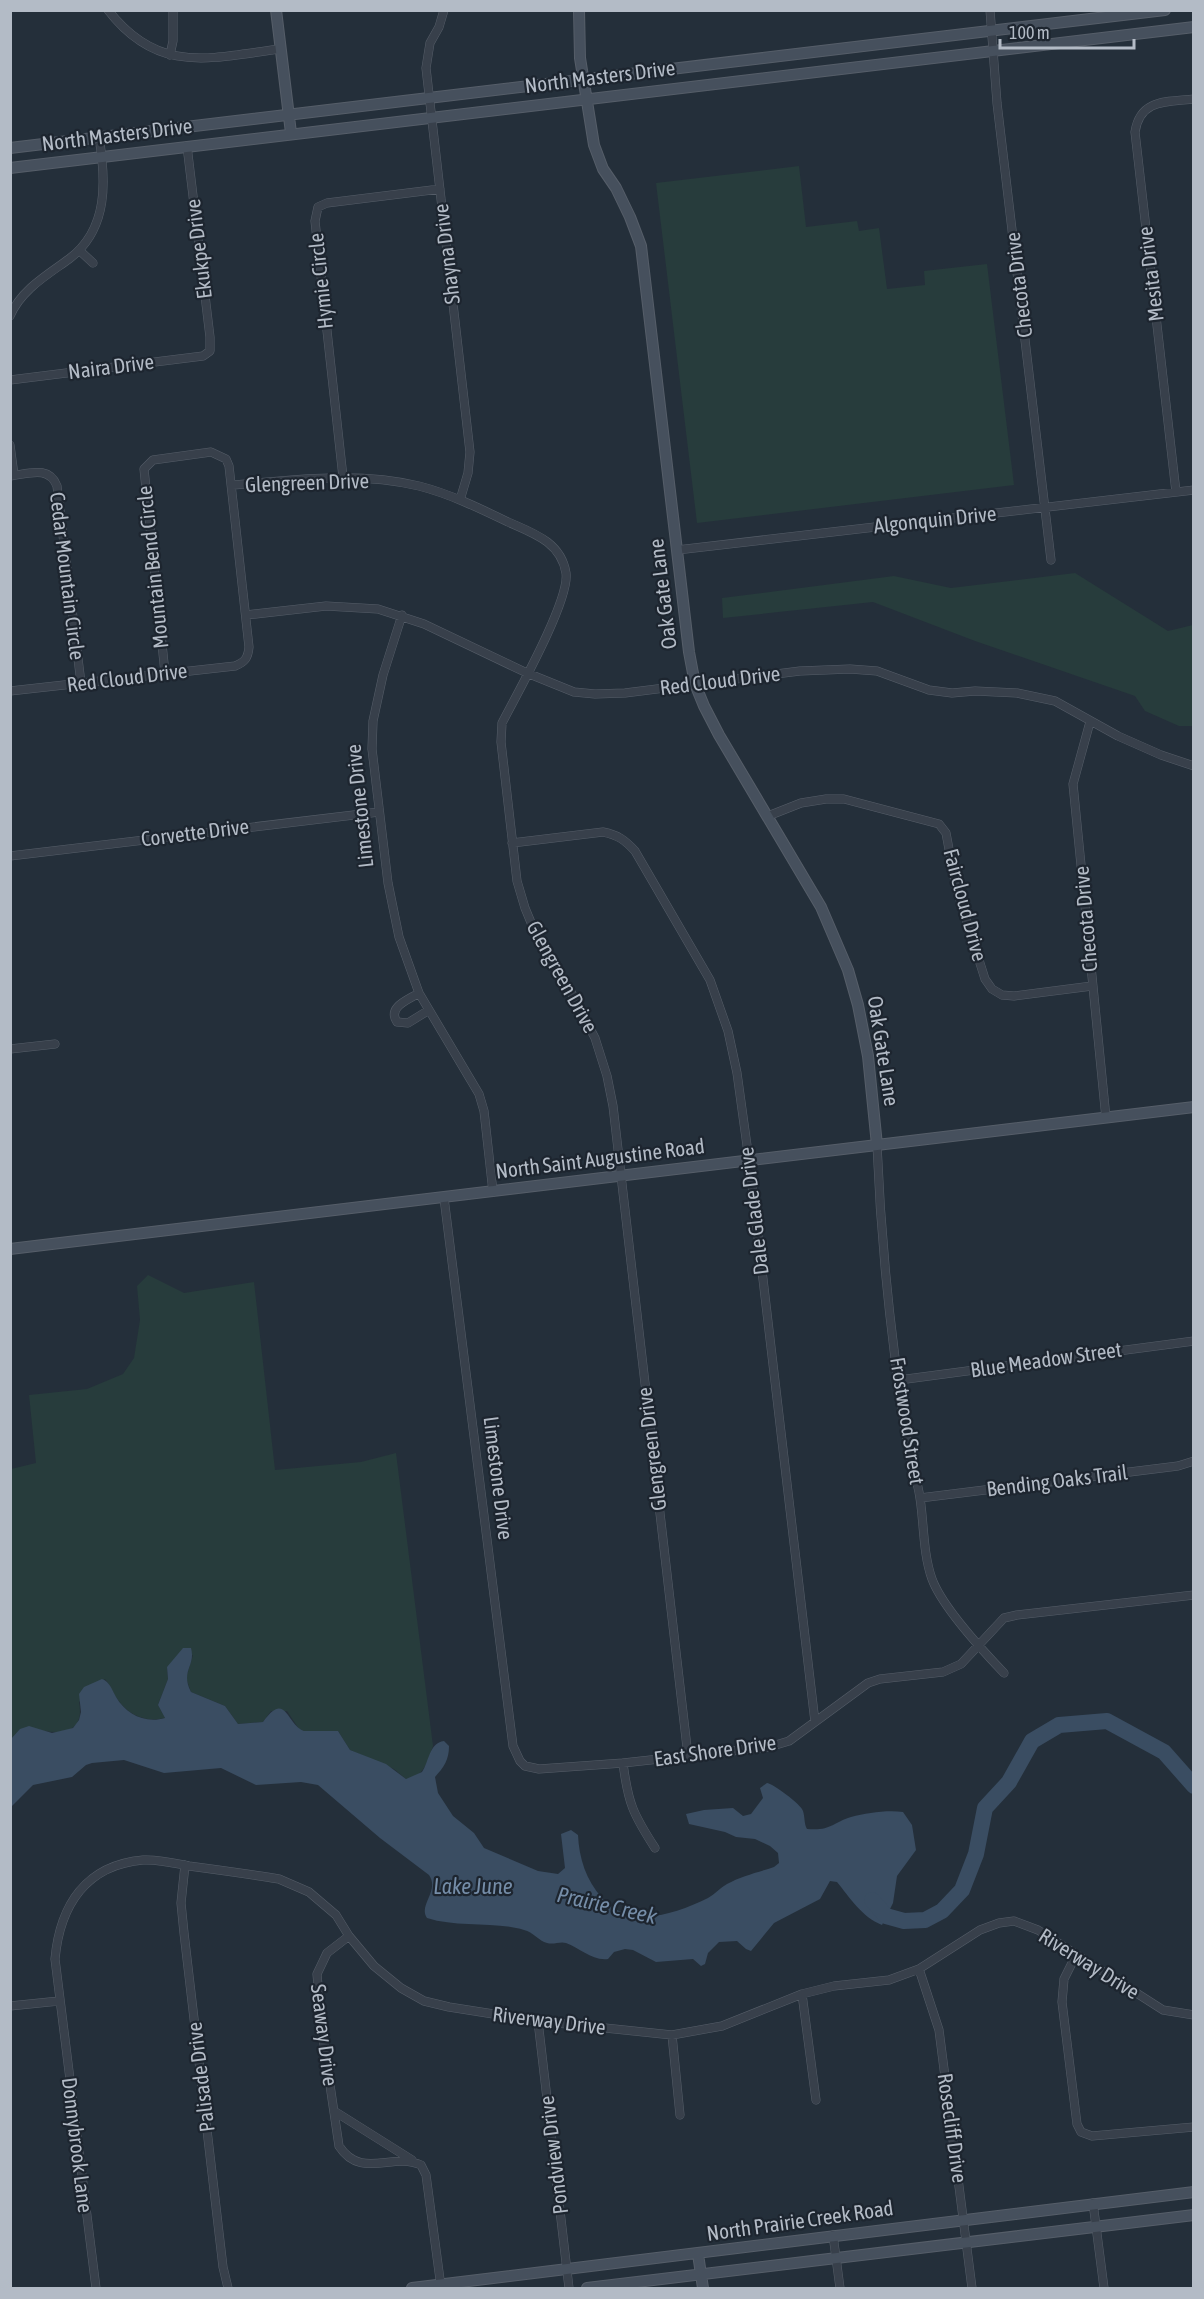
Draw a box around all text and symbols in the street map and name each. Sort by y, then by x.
scale bar [1000,12,1134,50]
text: 100 m [1009,22,1050,43]
street label: North Masters Drive [523,55,676,97]
street label: North Masters Drive [40,113,193,155]
street label: Ekukpe Drive [180,198,216,301]
street label: Shayna Drive [428,203,464,306]
street label: Mesita Drive [1132,225,1168,323]
street label: Checota Drive [1000,231,1036,339]
street label: Hymie Circle [303,232,337,330]
street label: Naira Drive [67,349,155,383]
street label: Glengreen Drive [244,468,369,496]
street label: Mountain Bend Circle [132,484,172,650]
street label: Cedar Mountain Circle [46,491,90,661]
street label: Algonquin Drive [872,501,997,537]
street label: Oak Gate Lane [643,538,681,651]
street label: Red Cloud Drive [65,658,188,696]
street label: Red Cloud Drive [658,661,781,699]
street label: Limestone Drive [341,743,377,869]
street label: Corvette Drive [140,813,250,851]
street label: Faircloud Drive [939,846,993,964]
street label: Checota Drive [1068,865,1102,973]
street label: Glengreen Drive [522,916,603,1037]
street label: Oak Gate Lane [863,994,905,1107]
street label: North Saint Augustine Road [494,1133,706,1183]
street label: Dale Glade Drive [733,1146,773,1277]
street label: Blue Meadow Street [969,1337,1123,1382]
street label: Frostwood Street [886,1355,930,1486]
street label: Glengreen Drive [632,1386,670,1512]
street label: Limestone Drive [480,1415,518,1541]
street label: Bending Oaks Trail [985,1459,1129,1501]
street label: East Shore Drive [652,1730,778,1770]
water label: Lake June [433,1873,513,1899]
water label: Prairie Creek [555,1881,660,1929]
street label: Riverway Drive [1035,1923,1144,2004]
street label: Seaway Drive [307,1983,343,2087]
street label: Riverway Drive [491,2001,607,2039]
street label: Palisade Drive [181,2021,219,2133]
street label: Rosecliff Drive [933,2072,973,2184]
street label: Donnybrook Lane [58,2076,98,2214]
street label: Pondview Drive [534,2095,572,2216]
street label: North Prairie Creek Road [705,2195,895,2245]

